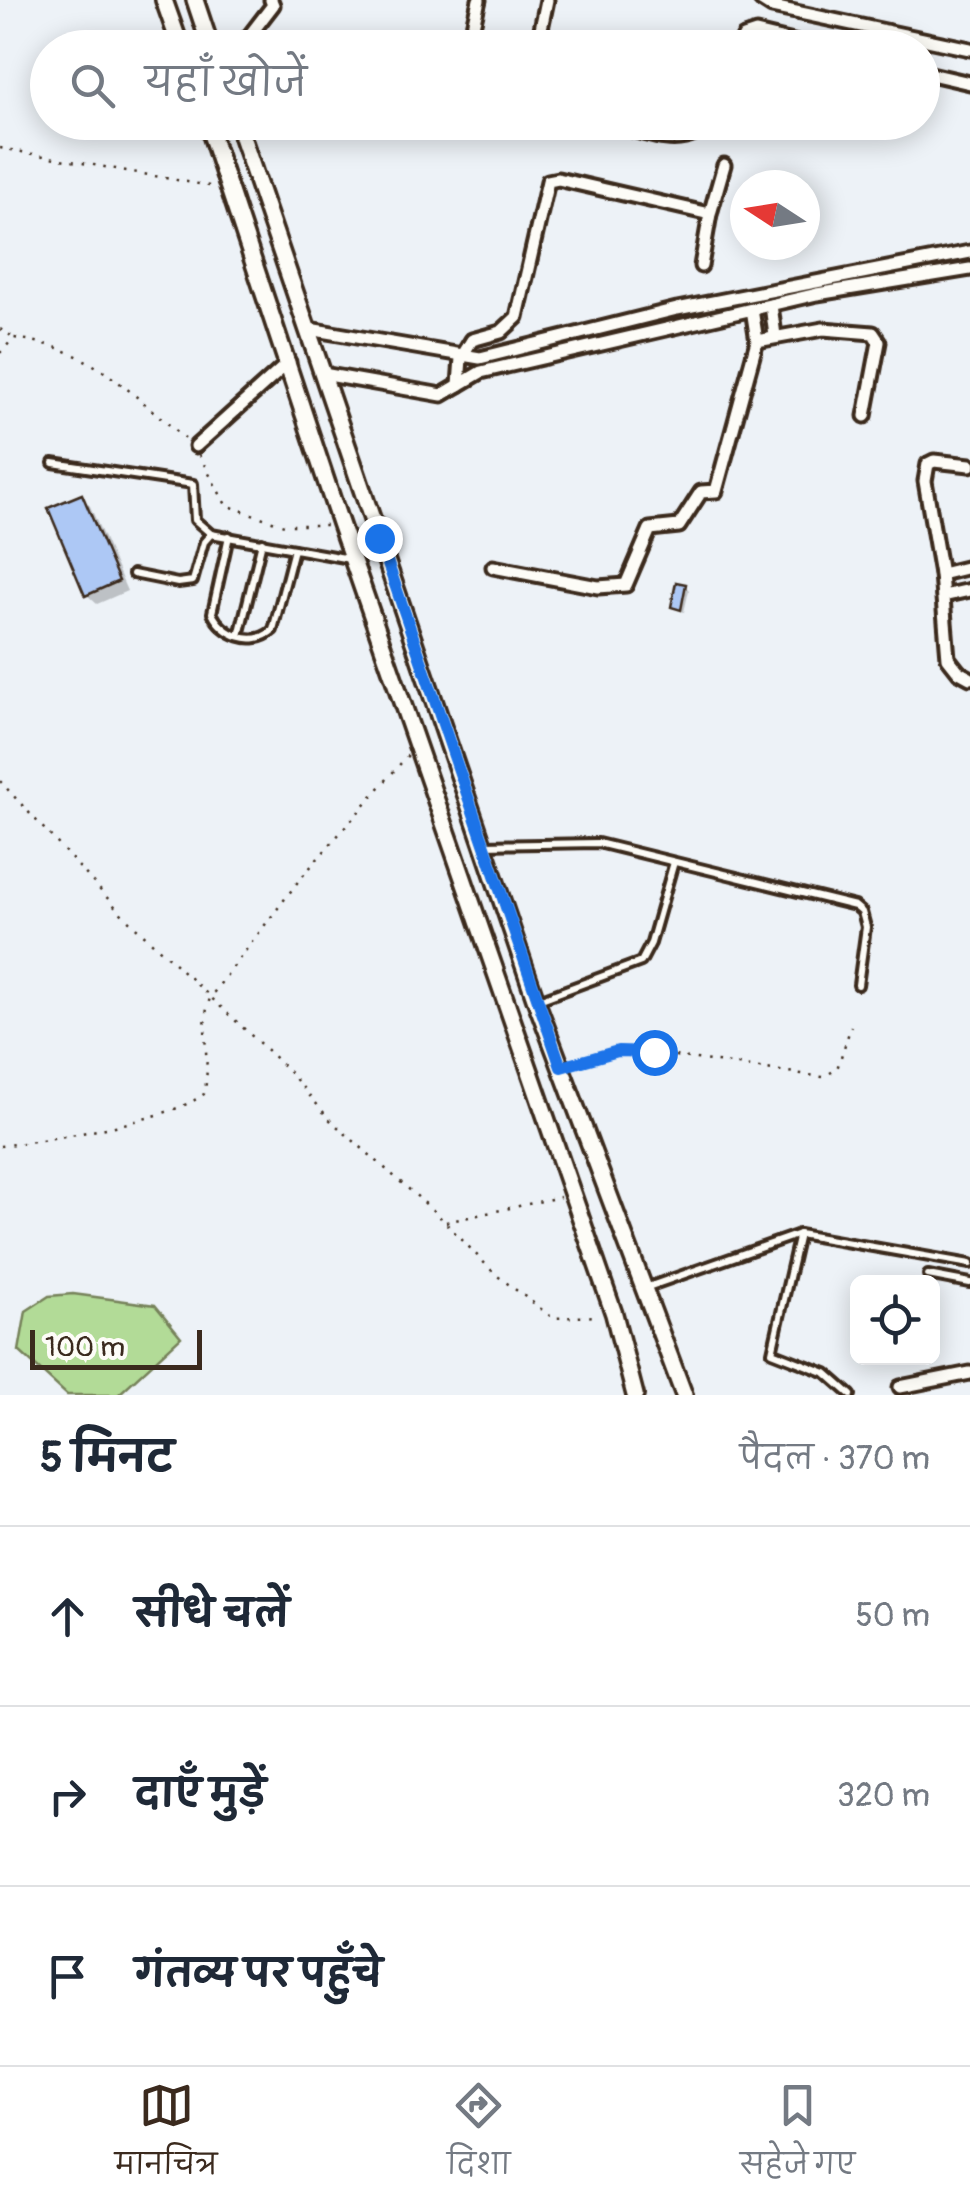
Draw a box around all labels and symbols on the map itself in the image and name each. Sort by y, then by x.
north arrow [730,170,820,260]
route end [357,516,403,562]
route start [632,1030,678,1076]
scale bar [30,1325,202,1370]

